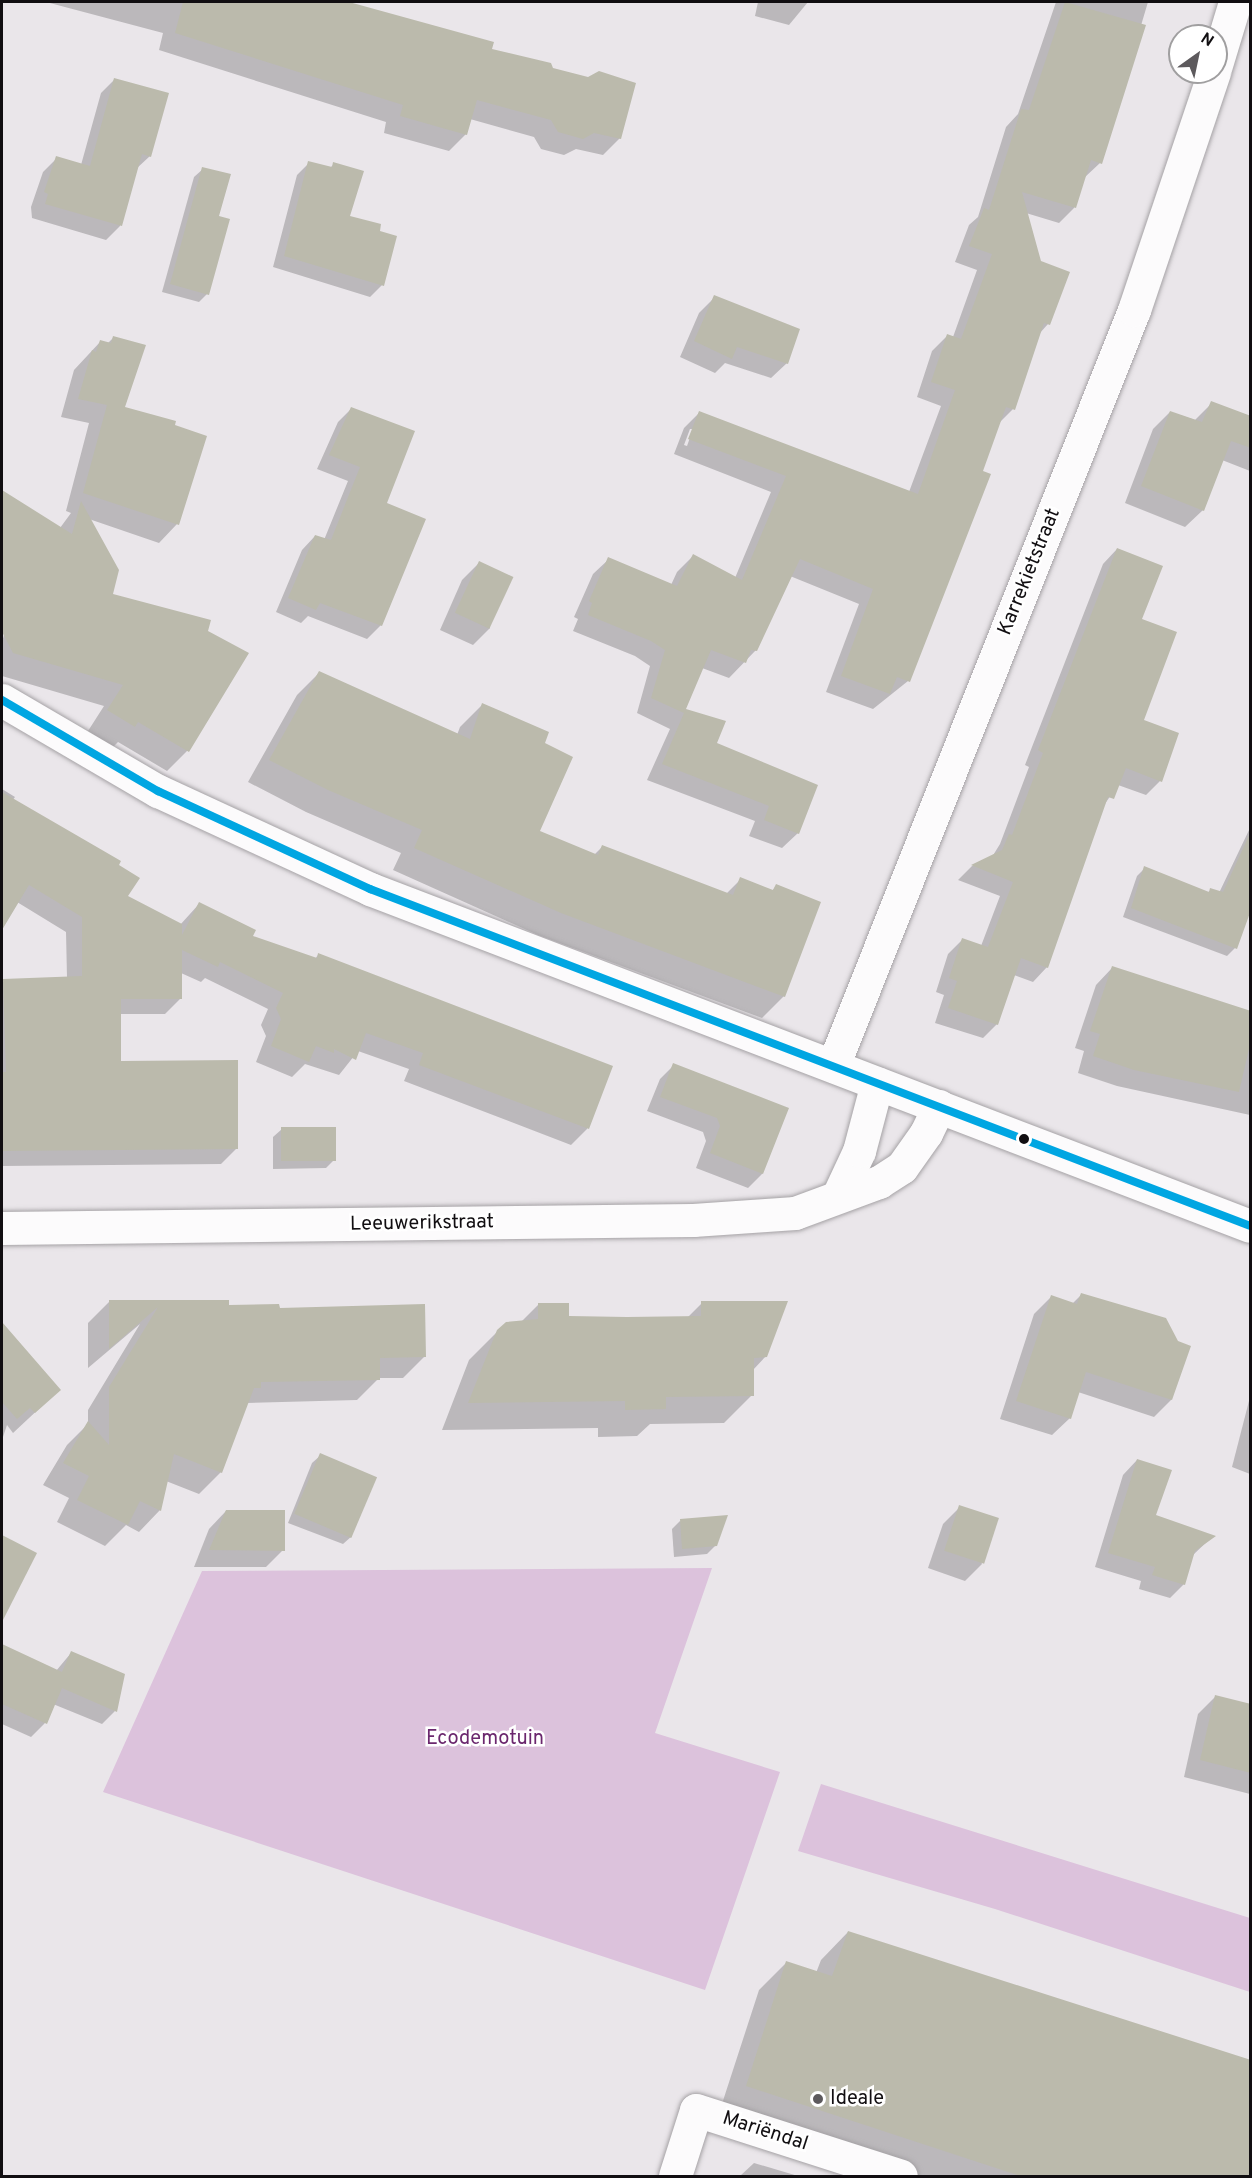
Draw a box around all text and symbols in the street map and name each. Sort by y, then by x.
north arrow [1168,24,1228,84]
text: N [1196,29,1217,52]
street label: Karrekietstraat [994,505,1066,639]
unlabelled marker [1018,1133,1030,1145]
street label: Leeuwerikstraat [350,1211,494,1237]
park label: Ecodemotuin [426,1727,544,1751]
place label: Ideale [830,2087,884,2111]
marker: Ideale [811,2092,825,2106]
street label: Mariëndal [719,2107,811,2157]

